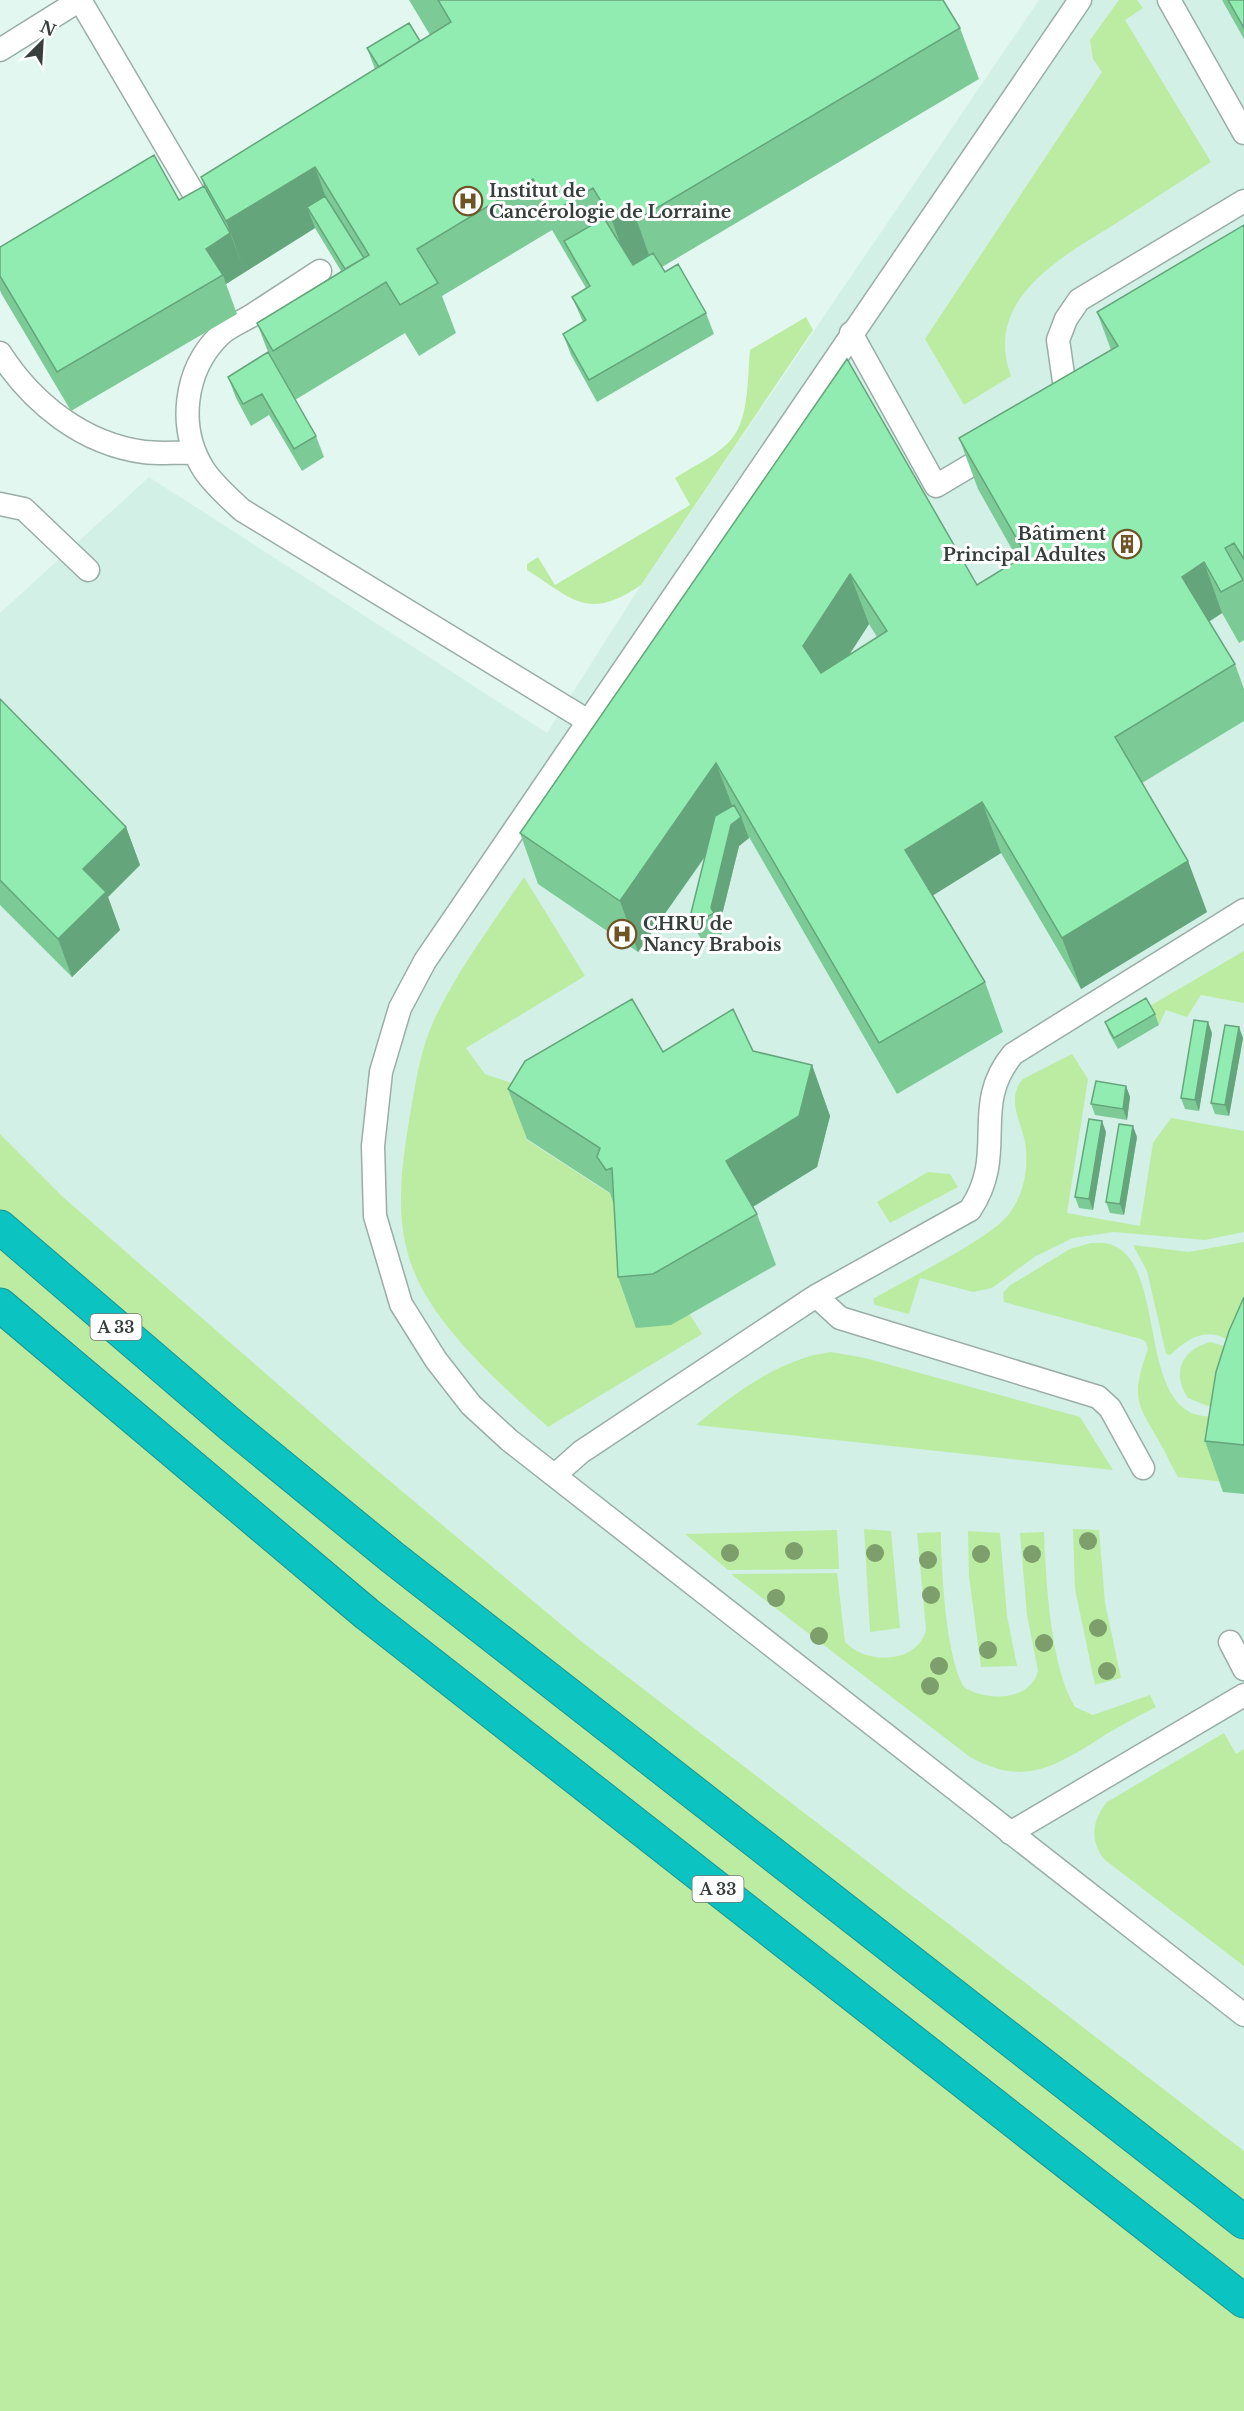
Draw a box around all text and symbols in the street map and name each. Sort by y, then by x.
north arrow [12,12,72,72]
text: N [37,16,59,40]
place label: Institut de Cancérologie de Lorraine [489,180,731,223]
hospital icon: Institut de Cancérologie de Lorraine [452,185,484,217]
place label: Bâtiment Principal Adultes [943,523,1106,566]
building icon: Bâtiment Principal Adultes [1111,528,1143,560]
place label: CHRU de Nancy Brabois [643,913,781,956]
hospital icon: CHRU de Nancy Brabois [606,918,638,950]
road number: A 33 [90,1314,142,1340]
road number: A 33 [692,1876,744,1902]

